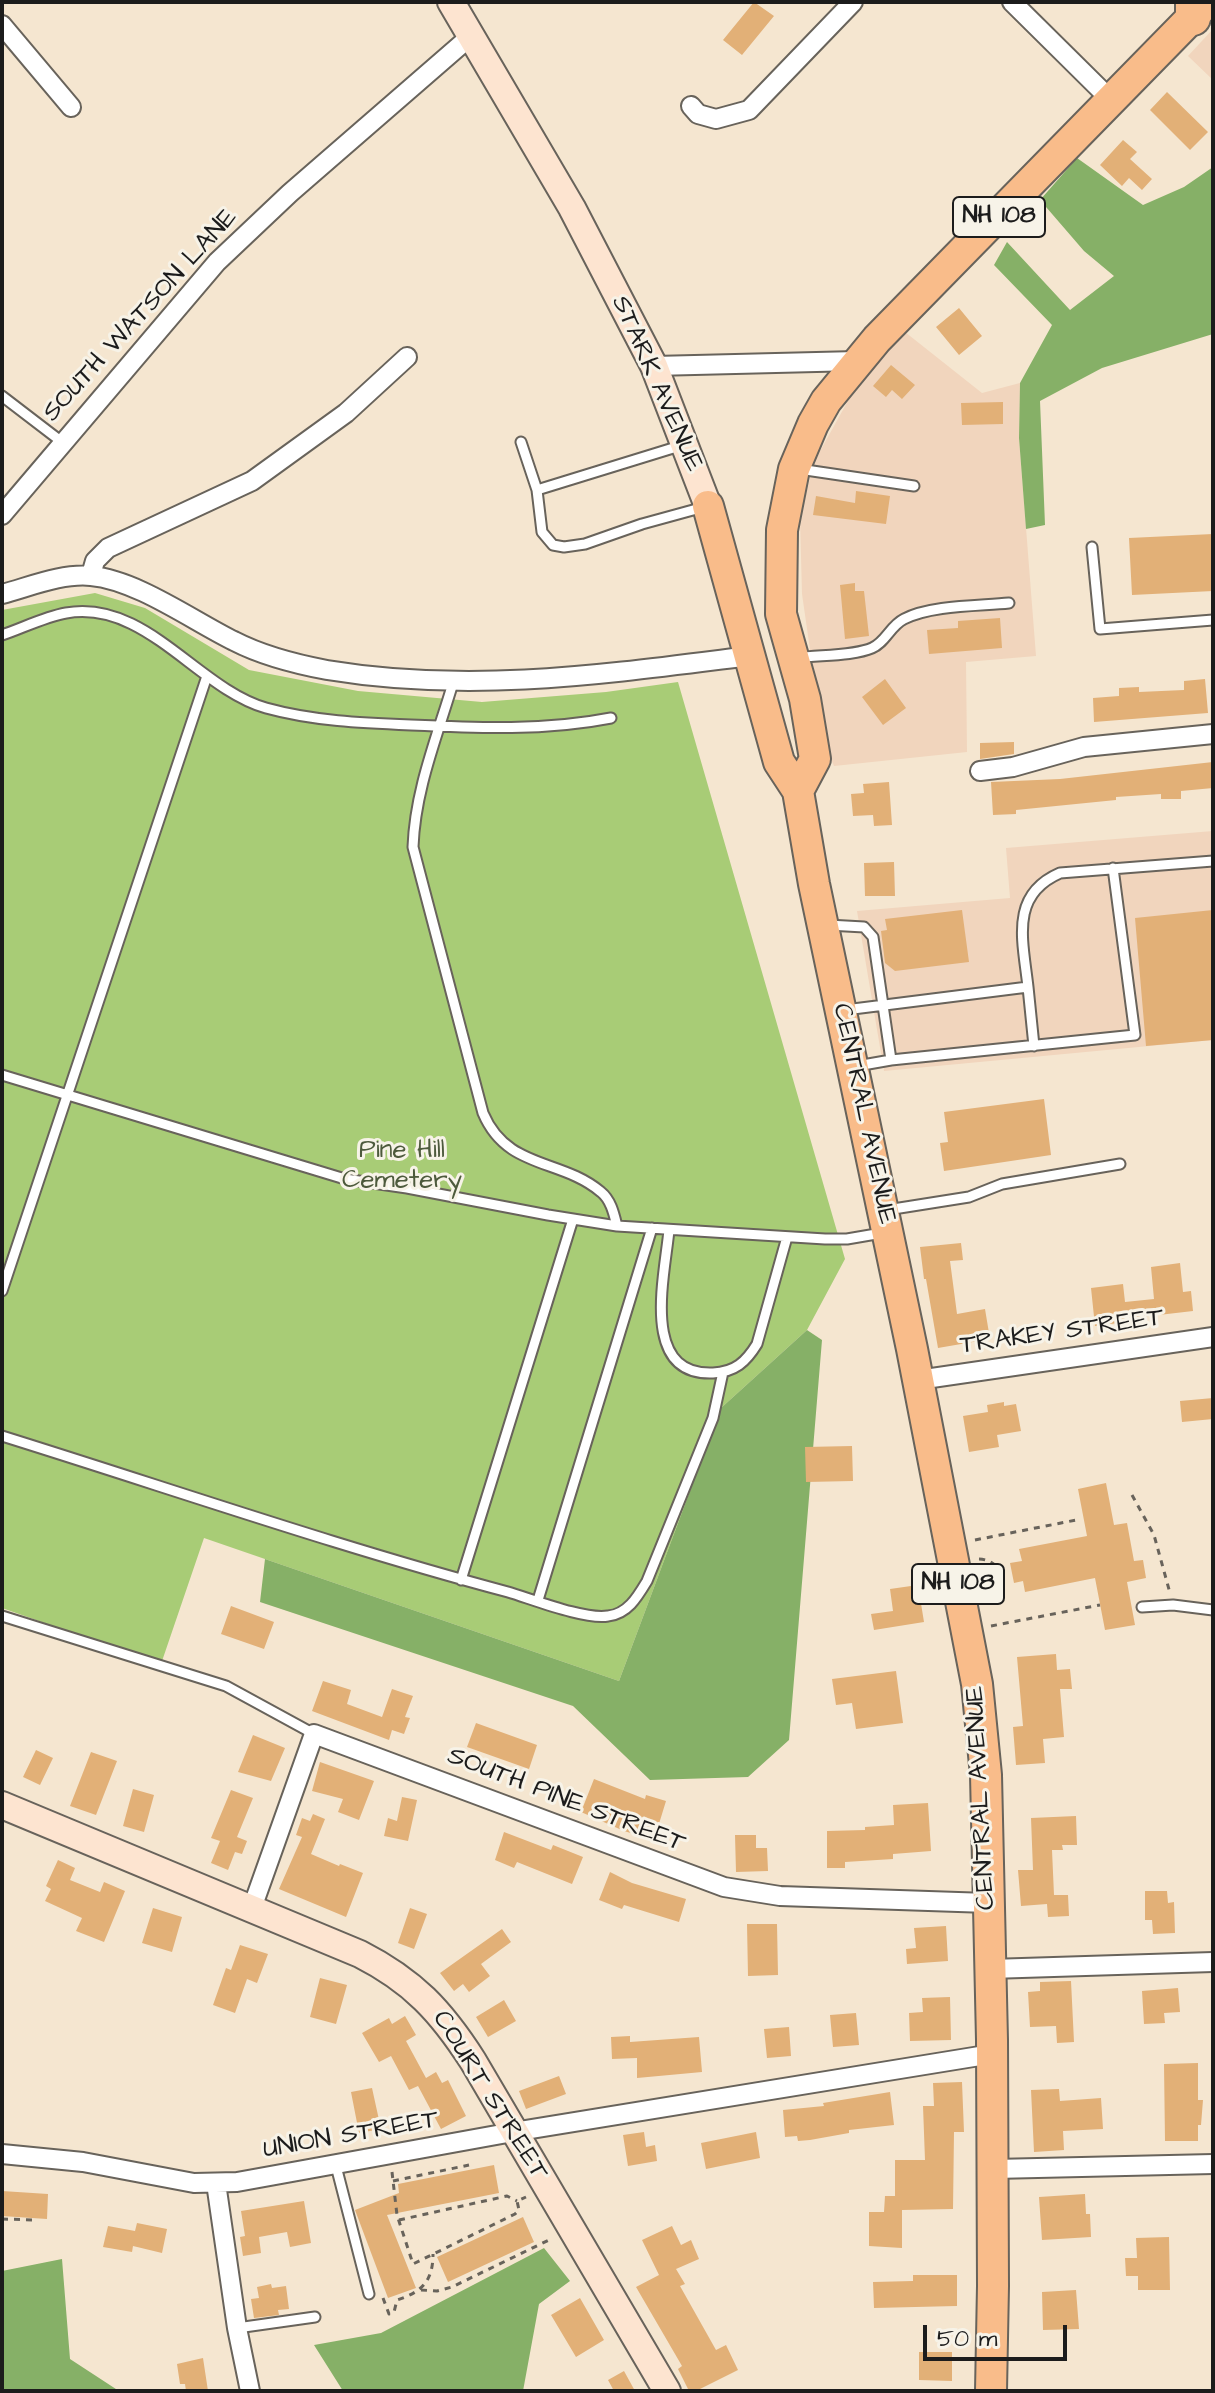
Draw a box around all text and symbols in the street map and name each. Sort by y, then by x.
road number: NH 108 [953,197,1045,237]
street label: SOUTH WATSON LANE [37,203,245,429]
street label: STARK AVENUE [603,291,709,477]
street label: CENTRAL AVENUE [824,1001,902,1227]
park label: Pine Hill Cemetery [342,1136,462,1198]
street label: TRAKEY STREET [958,1303,1166,1363]
road number: NH 108 [912,1564,1004,1604]
street label: CENTRAL AVENUE [961,1685,1003,1911]
street label: SOUTH PINE STREET [443,1741,689,1861]
street label: COURT STREET [424,2005,554,2187]
street label: UNION STREET [261,2105,441,2167]
scale bar [927,2309,1071,2359]
text: 50 m [937,2322,997,2356]

